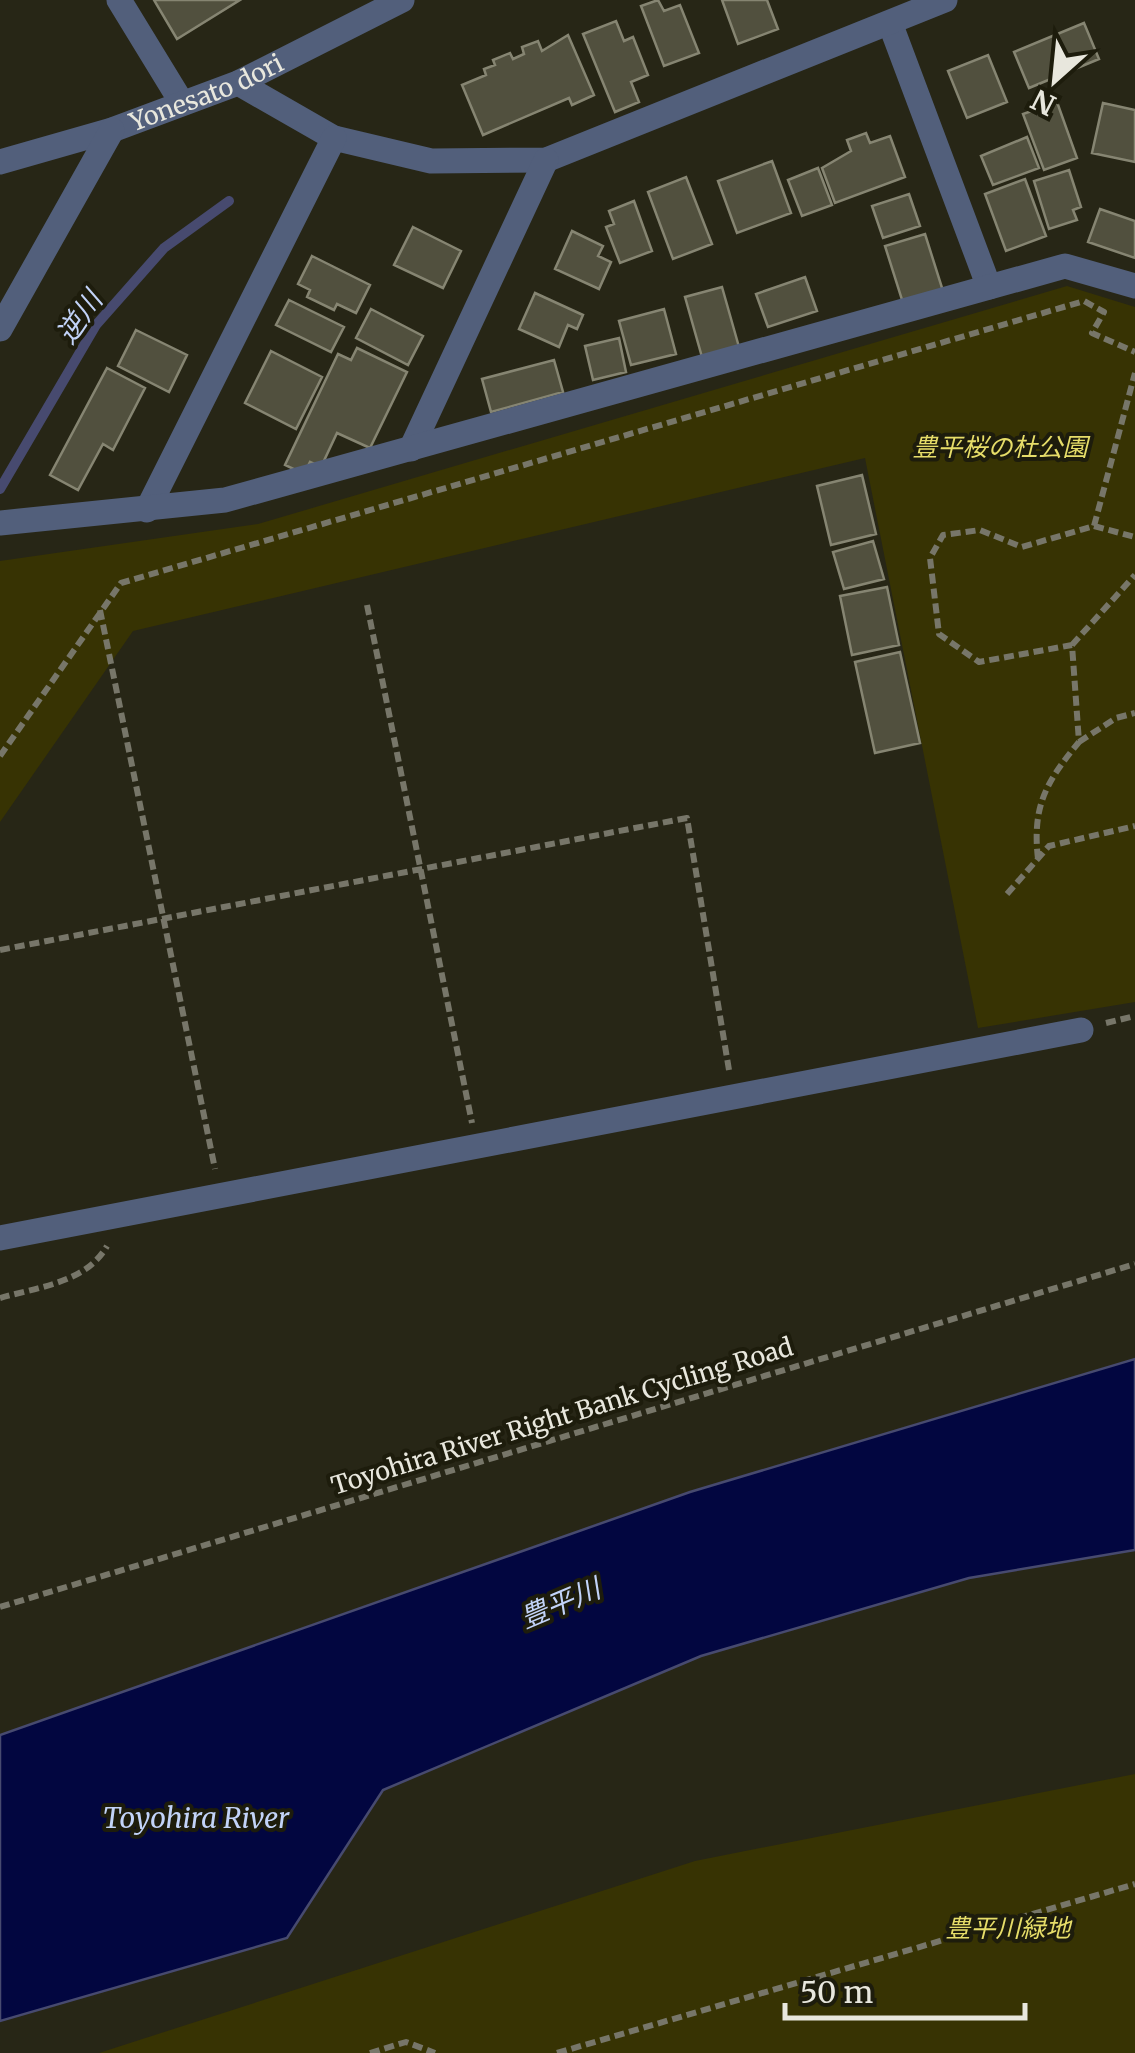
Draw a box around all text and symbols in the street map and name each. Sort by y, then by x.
north arrow [1005,30,1105,130]
street label: Yonesato dori [124,47,289,138]
text: N [1026,81,1062,123]
water label: 逆川 [48,281,112,350]
park label: 豊平桜の杜公園 [912,431,1090,463]
street label: Toyohira River Right Bank Cycling Road [327,1330,797,1502]
water label: 豊平川 [514,1569,608,1636]
water label: Toyohira River [103,1800,290,1836]
park label: 豊平川緑地 [945,1912,1073,1944]
scale bar [785,1958,1025,2020]
text: 50 m [800,1973,873,2011]

